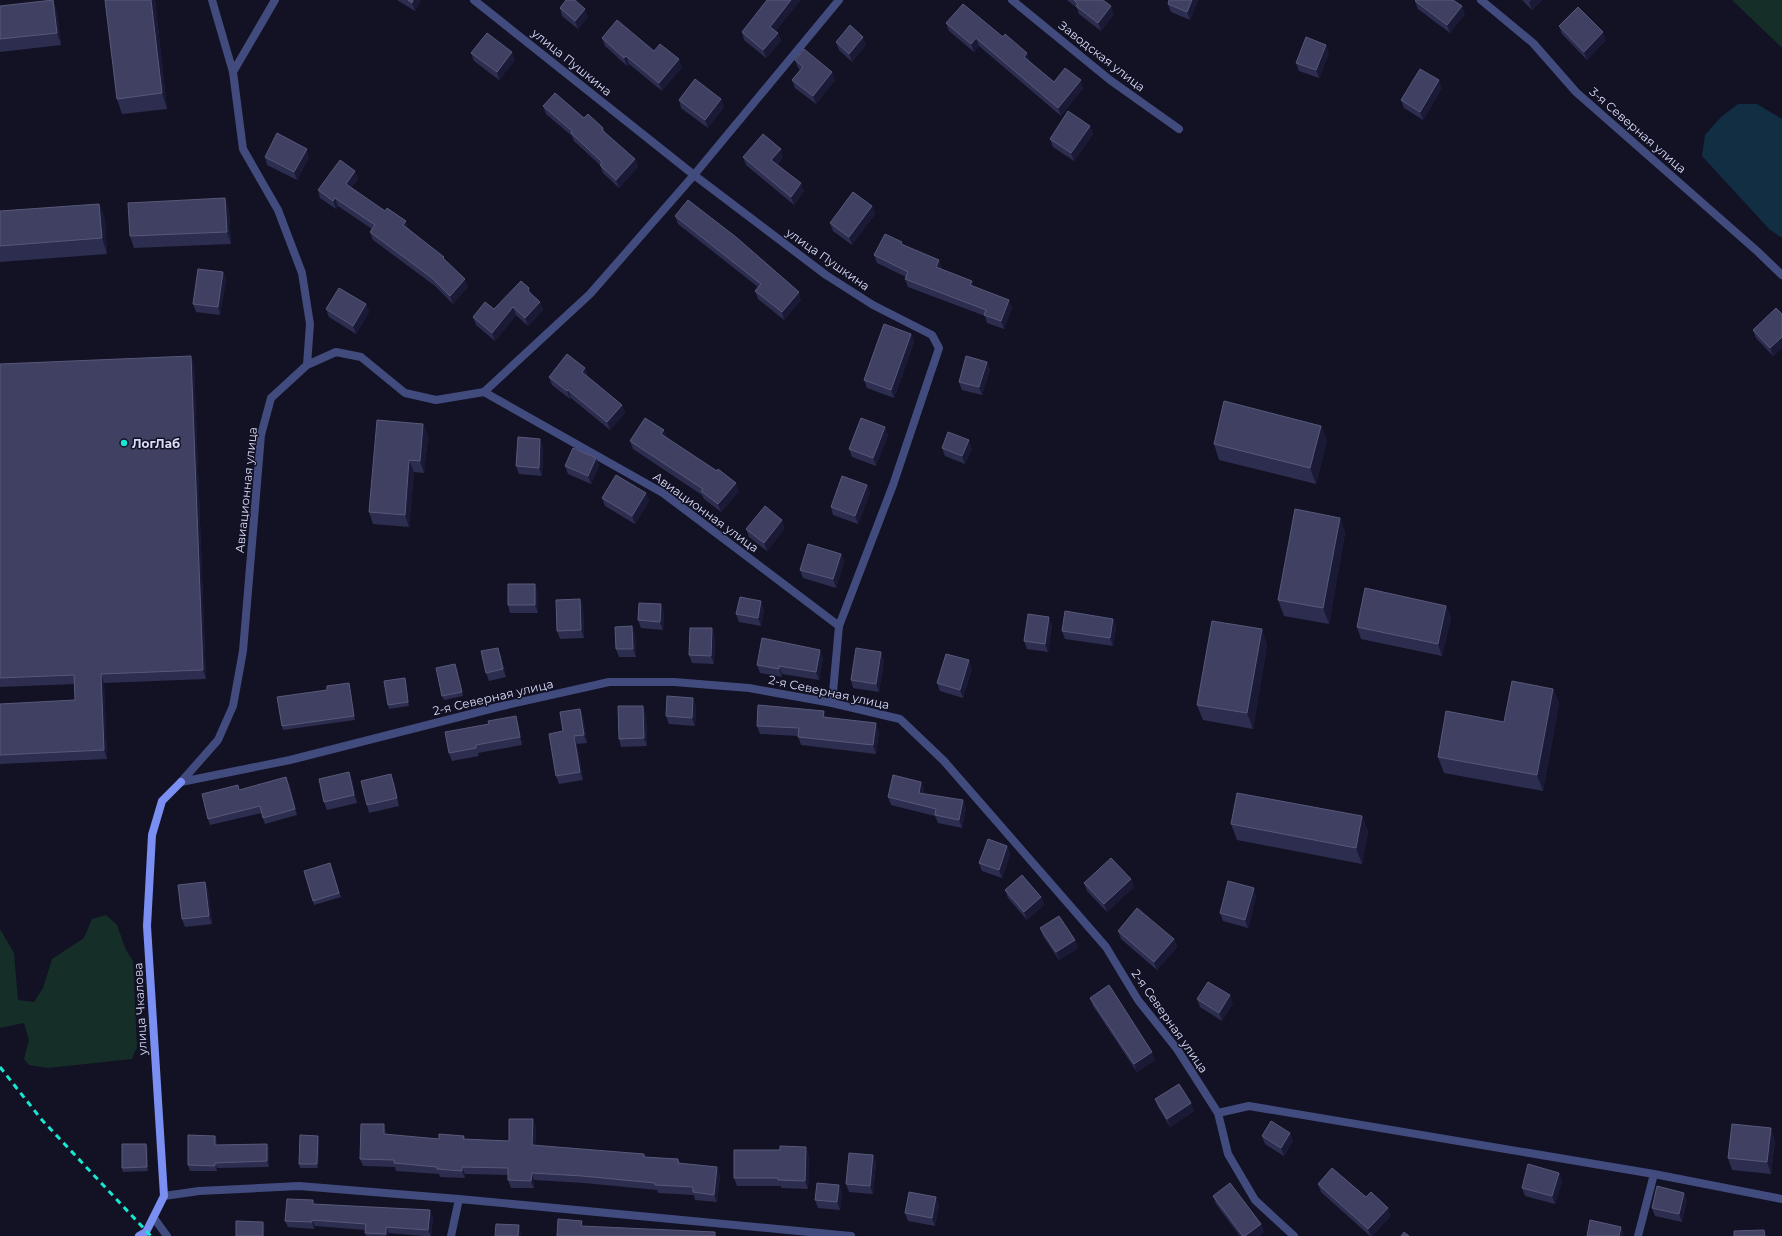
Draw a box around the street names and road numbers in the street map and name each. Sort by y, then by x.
street label: Заводская улица [1056,18,1148,94]
street label: улица Пушкина [528,24,615,99]
street label: 3-я Северная улица [1587,84,1689,176]
street label: улица Пушкина [782,224,873,293]
street label: Авиационная улица [232,426,260,554]
street label: Авиационная улица [650,469,762,555]
street label: 2-я Северная улица [767,672,891,712]
street label: 2-я Северная улица [431,676,555,718]
street label: улица Чкалова [130,962,150,1057]
street label: 2-я Северная улица [1129,966,1211,1076]

